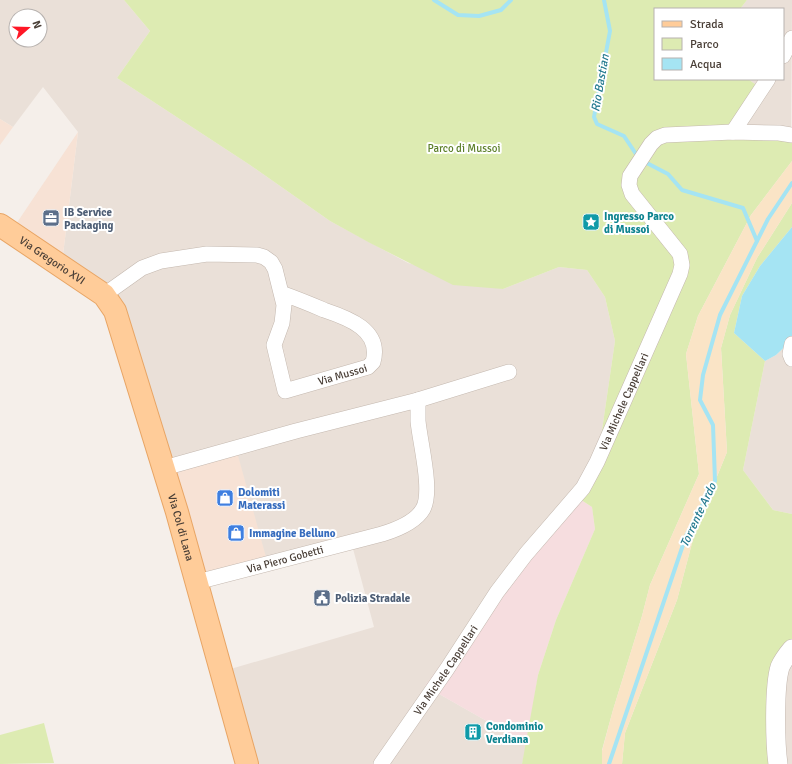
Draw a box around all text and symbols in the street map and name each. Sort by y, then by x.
north arrow [8,8,48,48]
legend [654,8,784,80]
text: Strada [690,17,724,32]
text: N [30,19,44,31]
text: Parco [690,37,719,52]
water label: Rio Bastian [588,53,613,113]
text: Acqua [690,57,722,72]
park label: Parco di Mussoi [427,142,501,155]
place label: IB Service Packaging [64,206,114,232]
office icon: IB Service Packaging [41,208,61,228]
place label: Ingresso Parco di Mussoi [604,210,674,236]
place icon: Ingresso Parco di Mussoi [581,212,601,232]
street label: Via Gregorio XVI [17,234,87,287]
street label: Via Michele Cappellari [597,351,651,453]
street label: Via Mussoi [316,362,369,388]
water label: Torrente Ardo [677,480,720,550]
place label: Dolomiti Materassi [238,486,285,512]
shop icon: Dolomiti Materassi [215,488,235,508]
street label: Via Col di Lana [165,492,196,563]
shop icon: Immagine Belluno [226,523,246,543]
place label: Immagine Belluno [249,527,336,540]
street label: Via Piero Gobetti [245,543,325,576]
public building icon: Polizia Stradale [312,588,332,608]
place label: Polizia Stradale [335,592,411,605]
street label: Via Michele Cappellari [411,623,481,718]
place label: Condominio Verdiana [486,720,544,746]
building icon: Condominio Verdiana [463,722,483,742]

